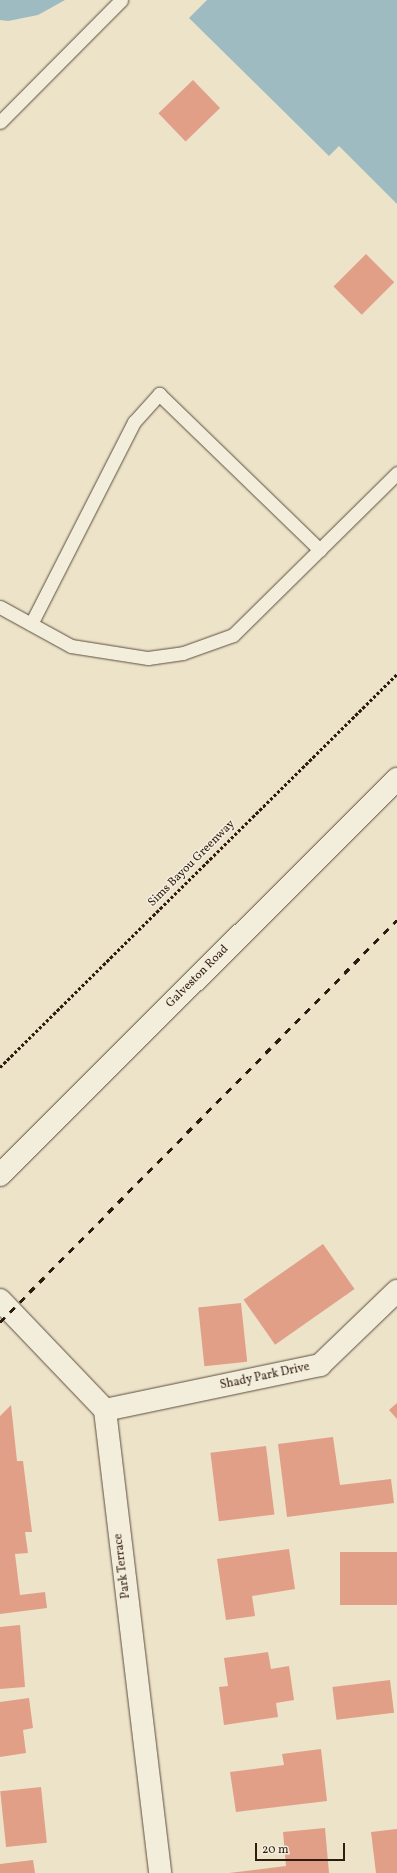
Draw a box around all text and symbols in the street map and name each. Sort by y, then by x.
street label: Sims Bayou Greenway [146,818,238,910]
street label: Galveston Road [164,943,232,1011]
street label: Shady Park Drive [219,1360,311,1394]
street label: Park Terrace [112,1532,134,1600]
scale bar [257,1835,347,1861]
text: 20 m [262,1842,289,1858]

